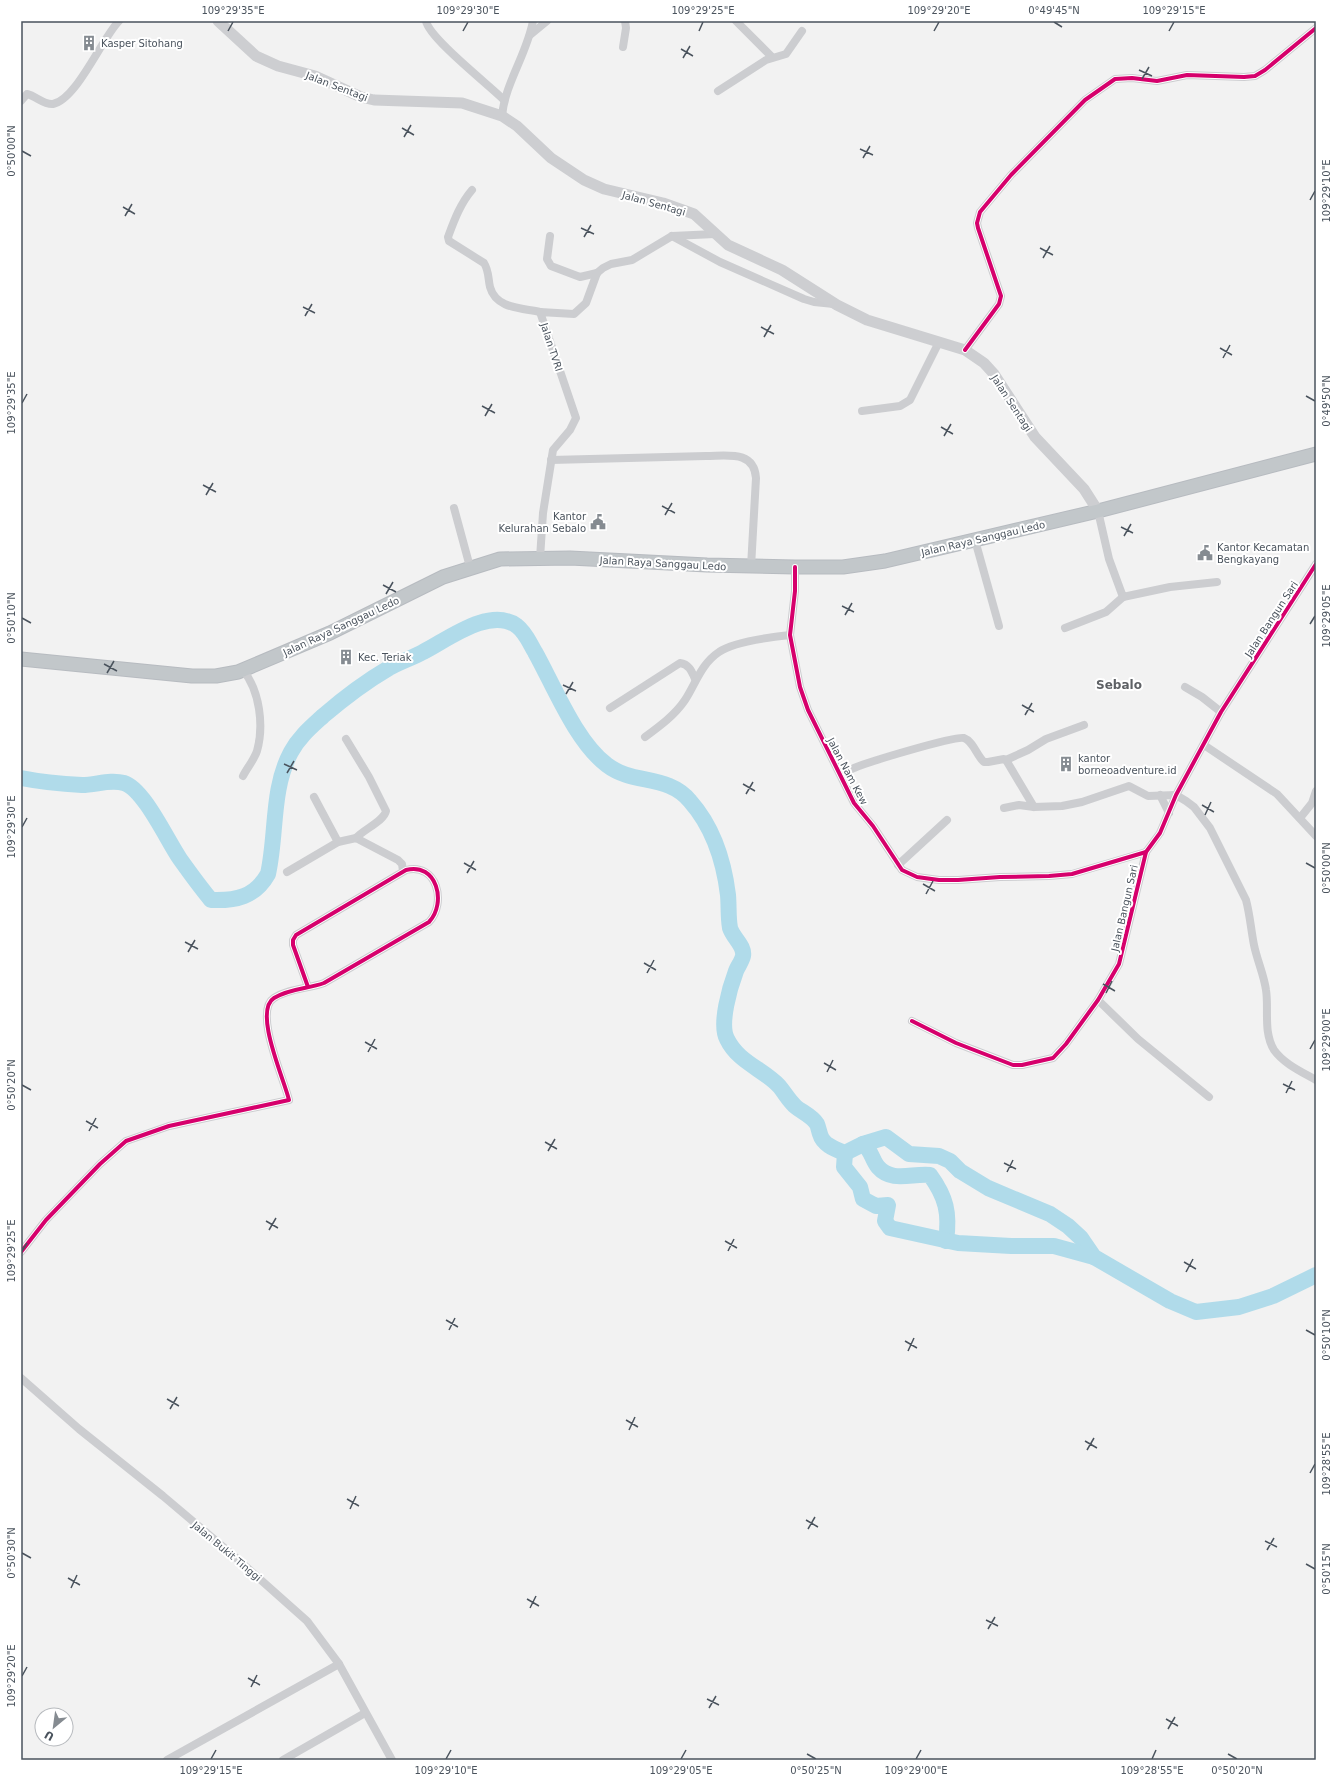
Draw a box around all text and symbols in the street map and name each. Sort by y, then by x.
text: 109°29'35"E [201,5,265,16]
text: 109°29'30"E [436,5,500,16]
text: 109°29'25"E [671,5,735,16]
text: 109°29'20"E [907,5,971,16]
text: 0°49'45"N [1028,5,1080,16]
text: 109°29'15"E [1142,5,1206,16]
building icon: Kasper Sitohang [80,34,98,52]
place label: Kasper Sitohang [101,38,183,49]
street label: Jalan Sentagi [303,69,369,103]
text: 0°50'00"N [6,125,17,177]
text: 109°29'10"E [1321,159,1332,223]
street label: Jalan Sentagi [620,189,687,218]
street label: Jalan TVRI [538,321,565,373]
text: 109°29'35"E [6,371,17,435]
street label: Jalan Sentagi [989,372,1034,434]
text: 0°49'50"N [1321,375,1332,427]
place label: Kantor Kelurahan Sebalo [499,511,587,534]
public building icon: Kantor Kelurahan Sebalo [589,513,607,531]
street label: Jalan Raya Sanggau Ledo [919,519,1046,558]
place label: Kantor Kecamatan Bengkayang [1217,542,1309,565]
public building icon: Kantor Kecamatan Bengkayang [1196,544,1214,562]
street label: Jalan Raya Sanggau Ledo [598,555,727,572]
street label: Jalan Bangun Sari [1242,579,1300,660]
text: 109°29'05"E [1321,584,1332,648]
text: 0°50'10"N [6,592,17,644]
street label: Jalan Raya Sanggau Ledo [281,595,401,659]
building icon: Kec. Teriak [337,648,355,666]
place label: Kec. Teriak [358,652,412,663]
district label: Sebalo [1096,678,1142,692]
street label: Jalan Nam Kew [825,735,870,807]
place label: kantor borneoadventure.id [1078,753,1177,776]
building icon: kantor borneoadventure.id [1057,755,1075,773]
text: 109°29'30"E [6,795,17,859]
text: 0°50'00"N [1321,842,1332,894]
street label: Jalan Bangun Sari [1109,864,1140,953]
text: 109°29'00"E [1321,1008,1332,1072]
text: 0°50'20"N [6,1059,17,1111]
text: 109°29'25"E [6,1219,17,1283]
text: 0°50'10"N [1321,1309,1332,1361]
text: 109°28'55"E [1321,1432,1332,1496]
street label: Jalan Bukit Tinggi [189,1519,263,1583]
text: 0°50'30"N [6,1527,17,1579]
text: 0°50'15"N [1321,1543,1332,1595]
text: 109°29'20"E [6,1644,17,1708]
north arrow [34,1707,74,1747]
text: U [42,1727,56,1743]
text: 109°29'15"E [179,1765,243,1776]
text: 109°29'10"E [414,1765,478,1776]
text: 109°29'05"E [649,1765,713,1776]
text: 0°50'25"N [790,1765,842,1776]
text: 109°29'00"E [884,1765,948,1776]
text: 109°28'55"E [1120,1765,1184,1776]
text: 0°50'20"N [1211,1765,1263,1776]

